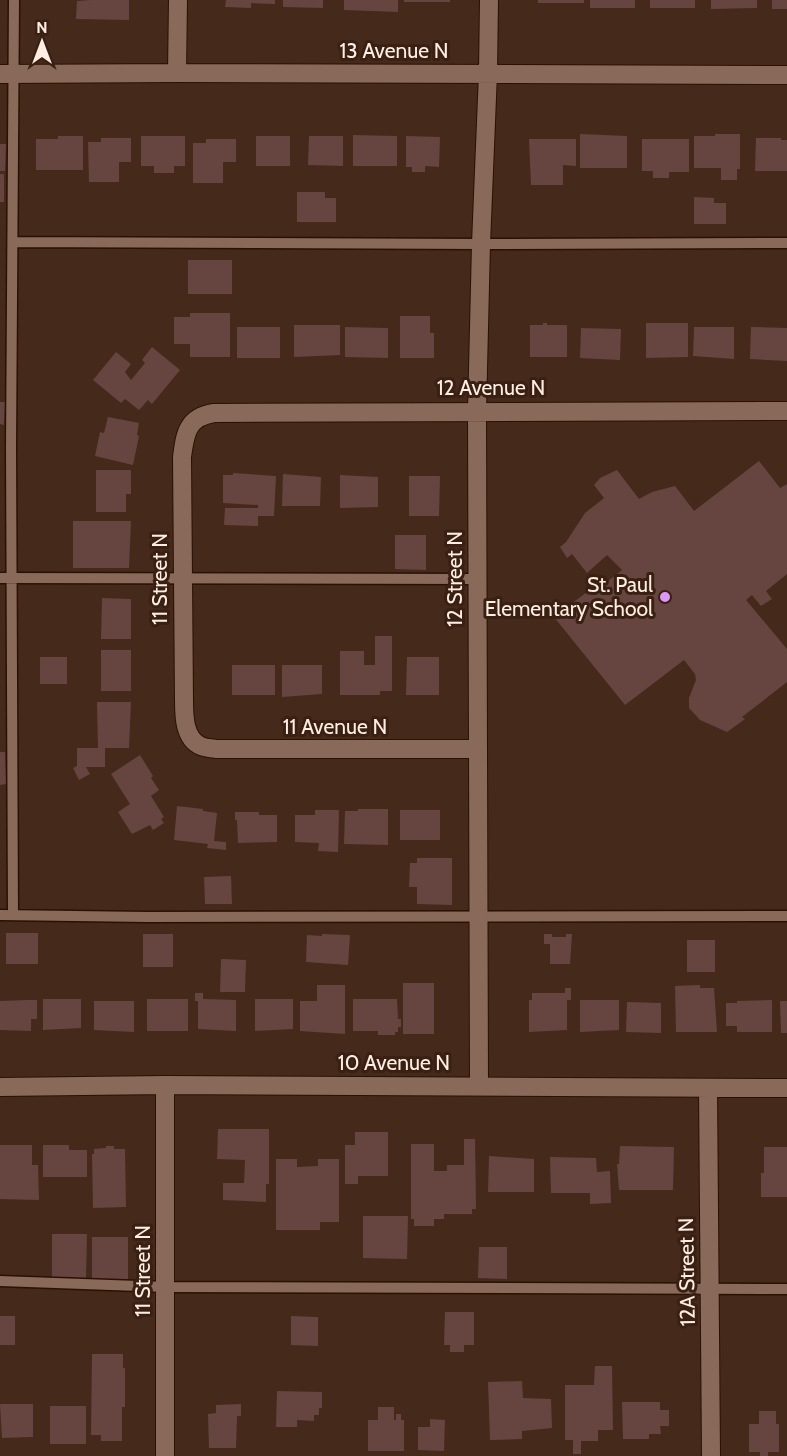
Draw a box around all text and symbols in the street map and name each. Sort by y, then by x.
north arrow [12,12,72,72]
text: N [36,18,48,37]
street label: 13 Avenue N [339,38,449,63]
street label: 12 Avenue N [437,375,545,400]
street label: 12 Street N [442,531,467,627]
street label: 11 Street N [147,533,172,625]
place label: St. Paul Elementary School [485,572,653,621]
marker: St. Paul Elementary School [658,590,672,604]
street label: 11 Avenue N [283,714,387,739]
street label: 10 Avenue N [338,1050,450,1075]
street label: 12A Street N [673,1217,700,1327]
street label: 11 Street N [130,1225,155,1317]

